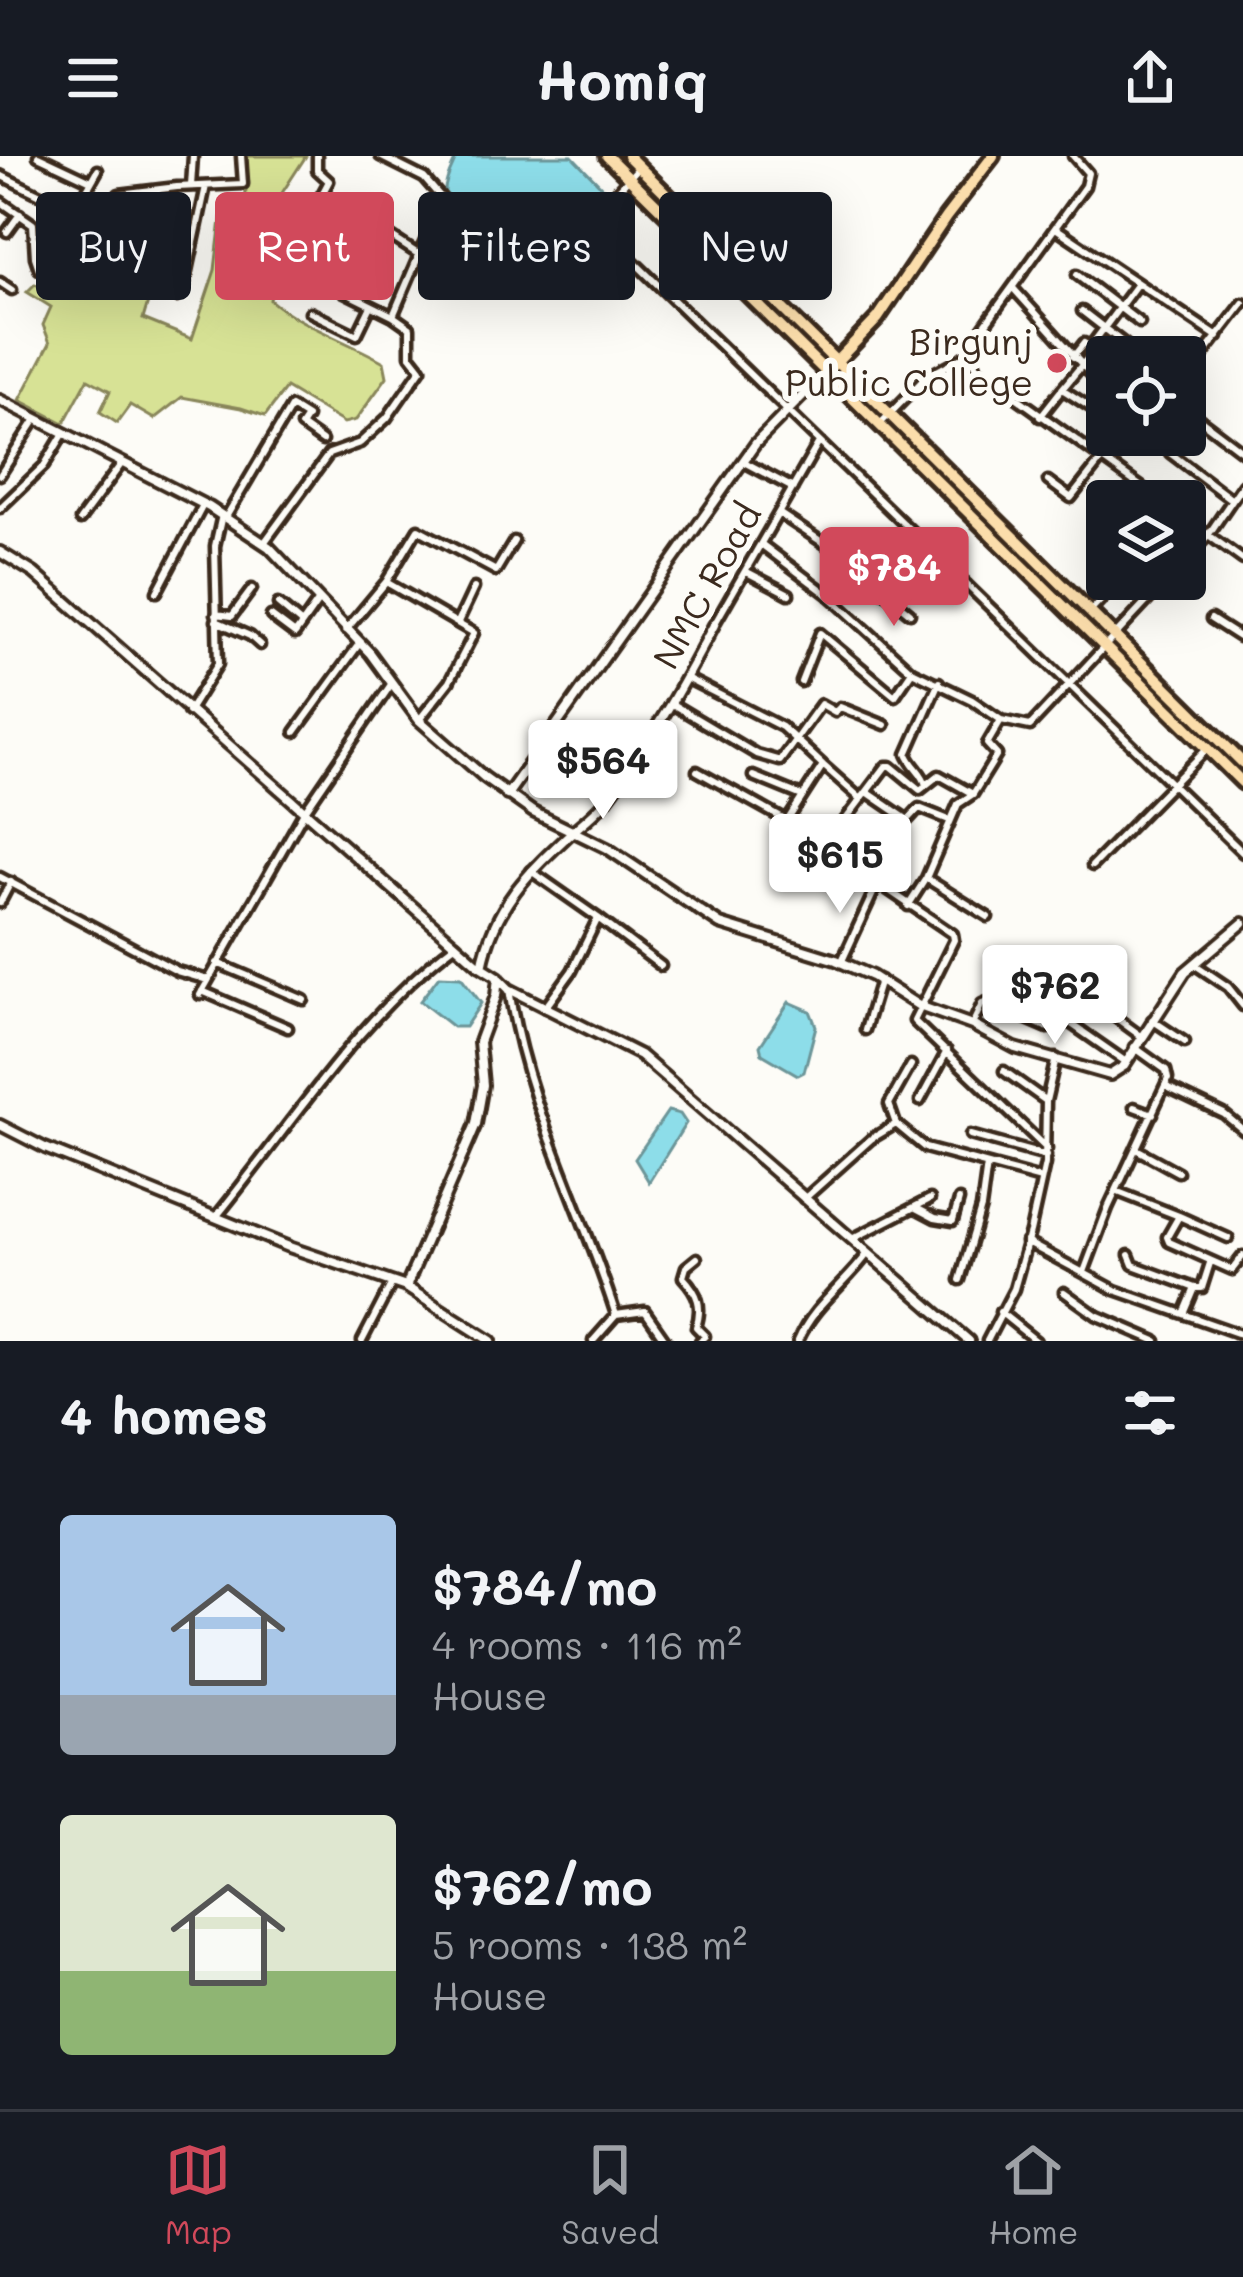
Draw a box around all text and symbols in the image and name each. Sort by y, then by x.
text: Homiq [535,43,708,114]
icon: menu [60,45,126,111]
icon: share [1117,45,1183,111]
chip: Buy [36,192,191,300]
chip: Rent [215,192,394,300]
chip: Filters [418,192,635,300]
chip: New [659,192,832,300]
place label: Birgunj Public College [785,317,1033,405]
map controls [1086,336,1206,600]
button: locate [1086,336,1206,456]
marker: Birgunj Public College [1044,350,1070,376]
button: layers [1086,480,1206,600]
street label: NMC Road [641,494,770,676]
pin: $784 [823,527,965,629]
text: $784 [847,540,941,591]
pin: $564 [532,720,674,822]
text: $564 [555,733,651,784]
pin: $615 [769,814,911,916]
text: $615 [796,827,884,878]
pin: $762 [984,945,1126,1047]
text: $762 [1009,958,1101,1009]
text: 4 homes [60,1380,268,1447]
icon: filters [1117,1380,1183,1446]
text: $784/mo [432,1551,657,1618]
icon: home [156,1563,300,1707]
text: 4 rooms · 116 m² [432,1618,742,1669]
text: House [432,1669,547,1720]
text: $762/mo [432,1851,653,1918]
icon: home [156,1863,300,2007]
text: 5 rooms · 138 m² [432,1918,747,1969]
text: House [432,1969,547,2020]
tab: Map [165,2137,232,2252]
tab: Saved [561,2137,659,2252]
tab: Home [989,2137,1078,2252]

